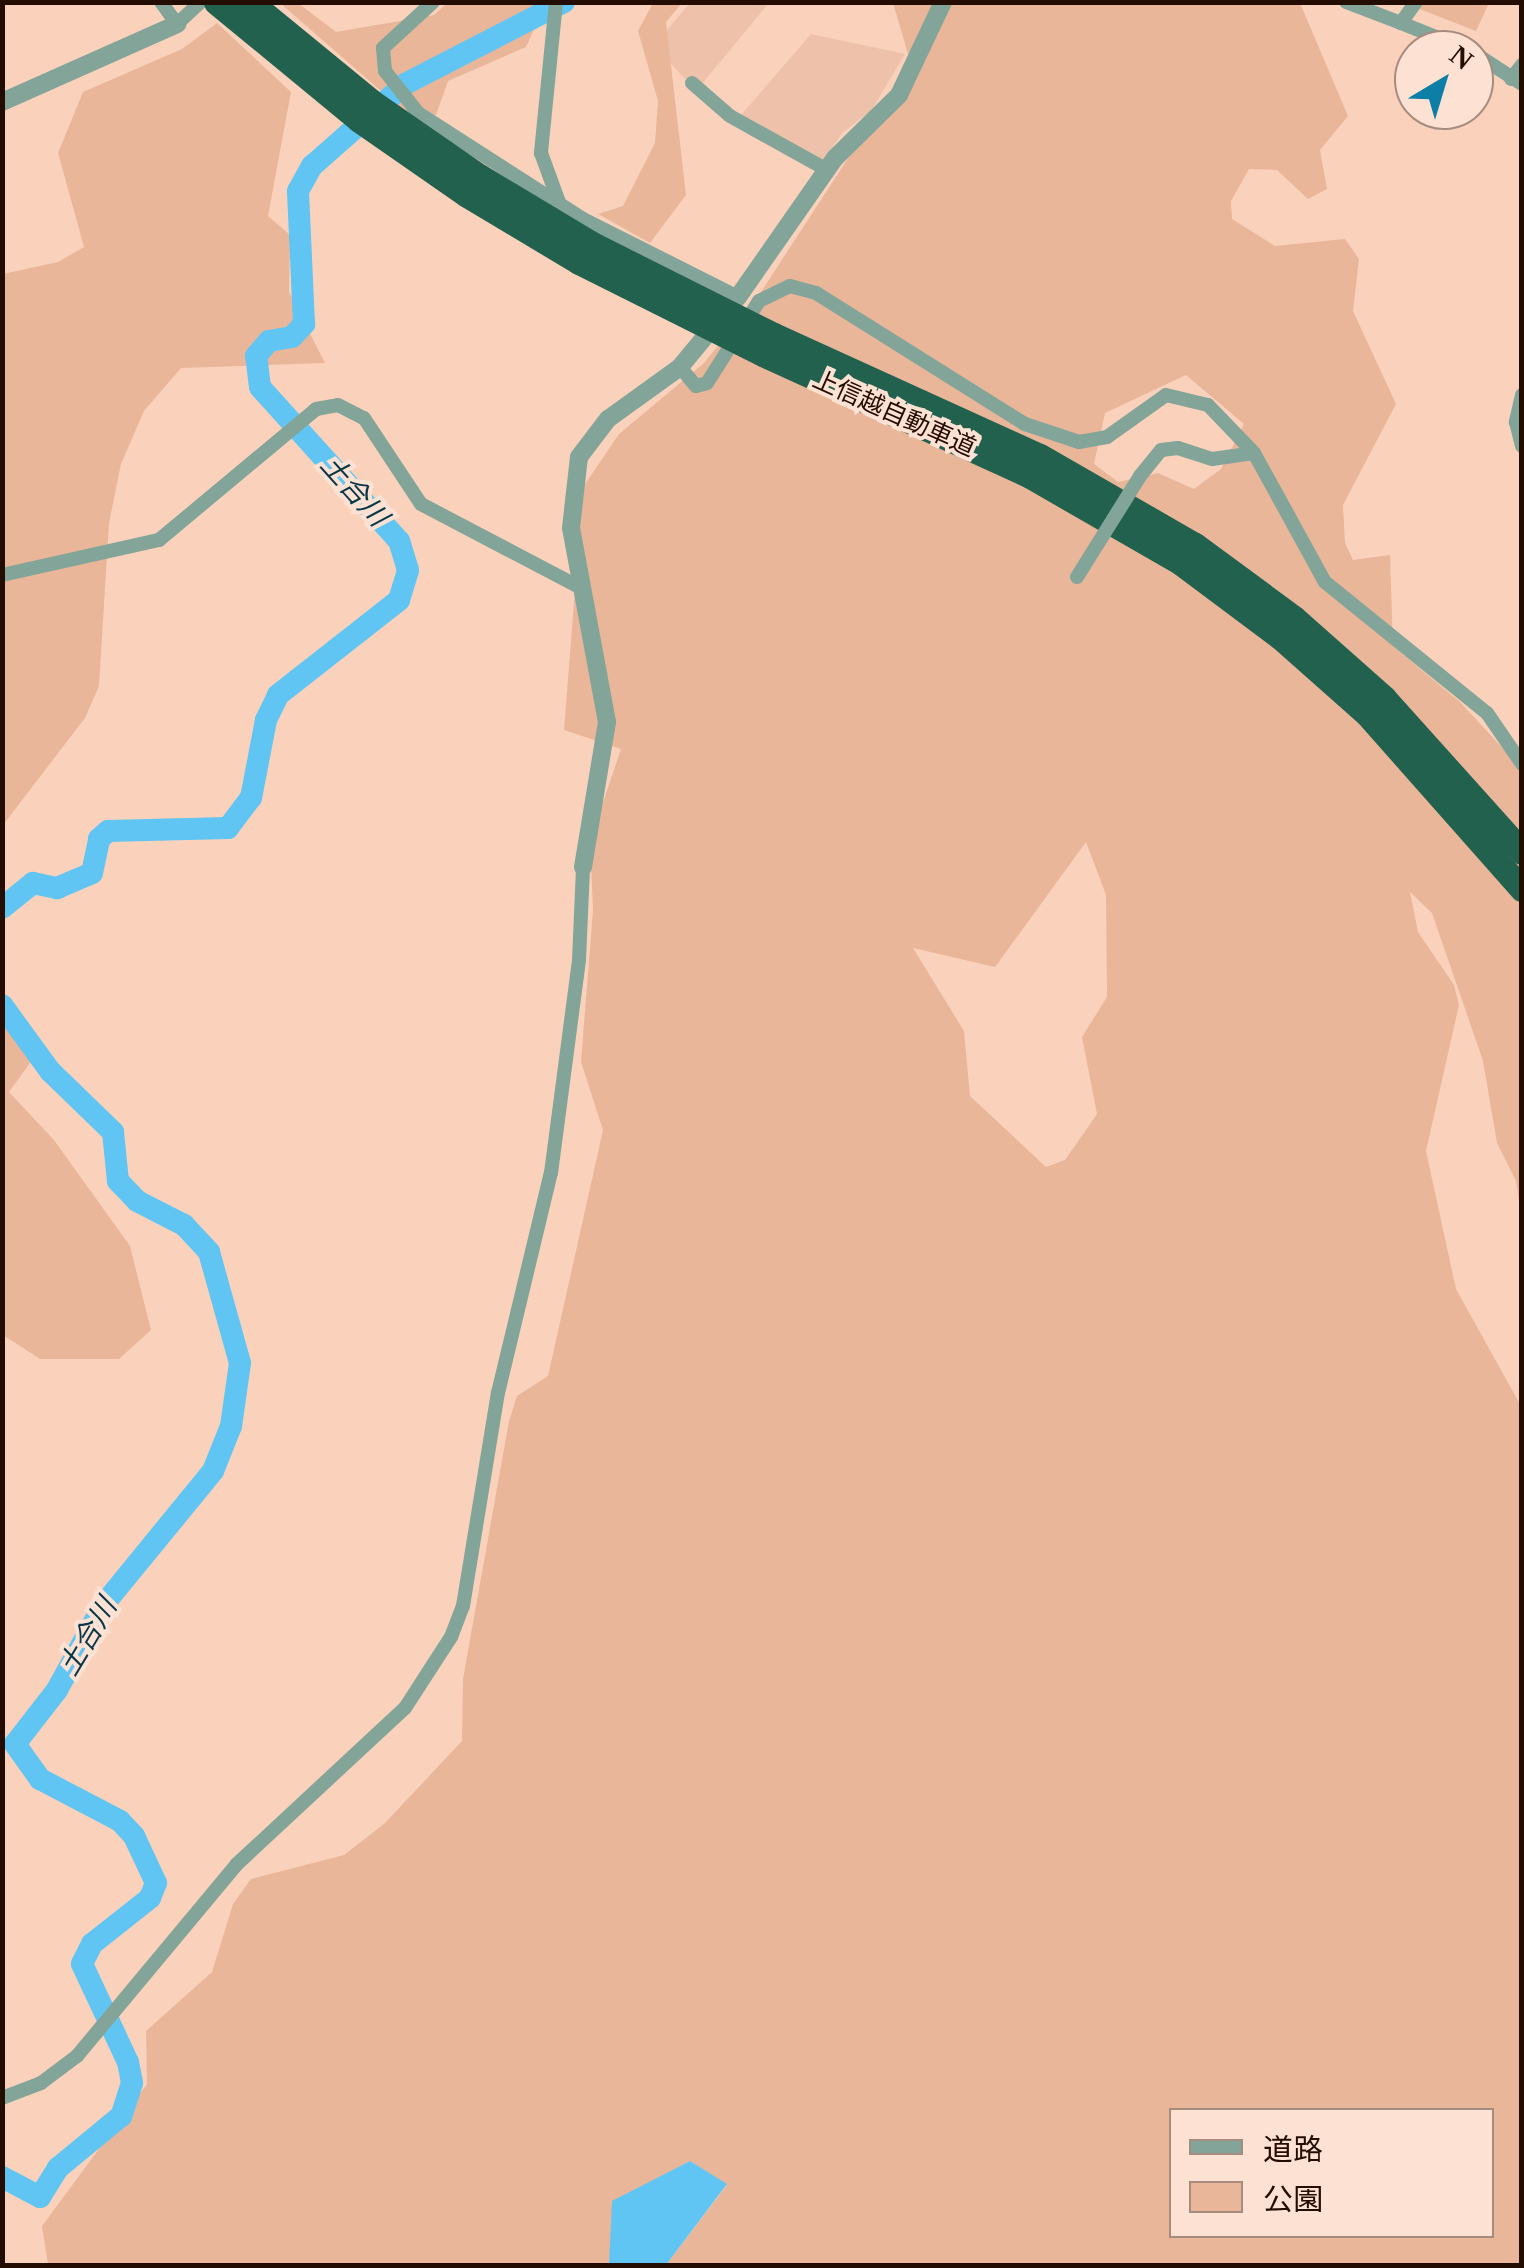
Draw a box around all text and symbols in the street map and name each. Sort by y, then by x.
north arrow [1394,30,1494,130]
text: N [1444,39,1479,76]
street label: 上信越自動車道 [808,365,980,463]
water label: 土合川 [313,449,395,533]
water label: 土合川 [52,1592,124,1682]
legend [1169,2108,1494,2238]
text: 道路 [1263,2133,1323,2166]
text: 公園 [1263,2183,1323,2216]

